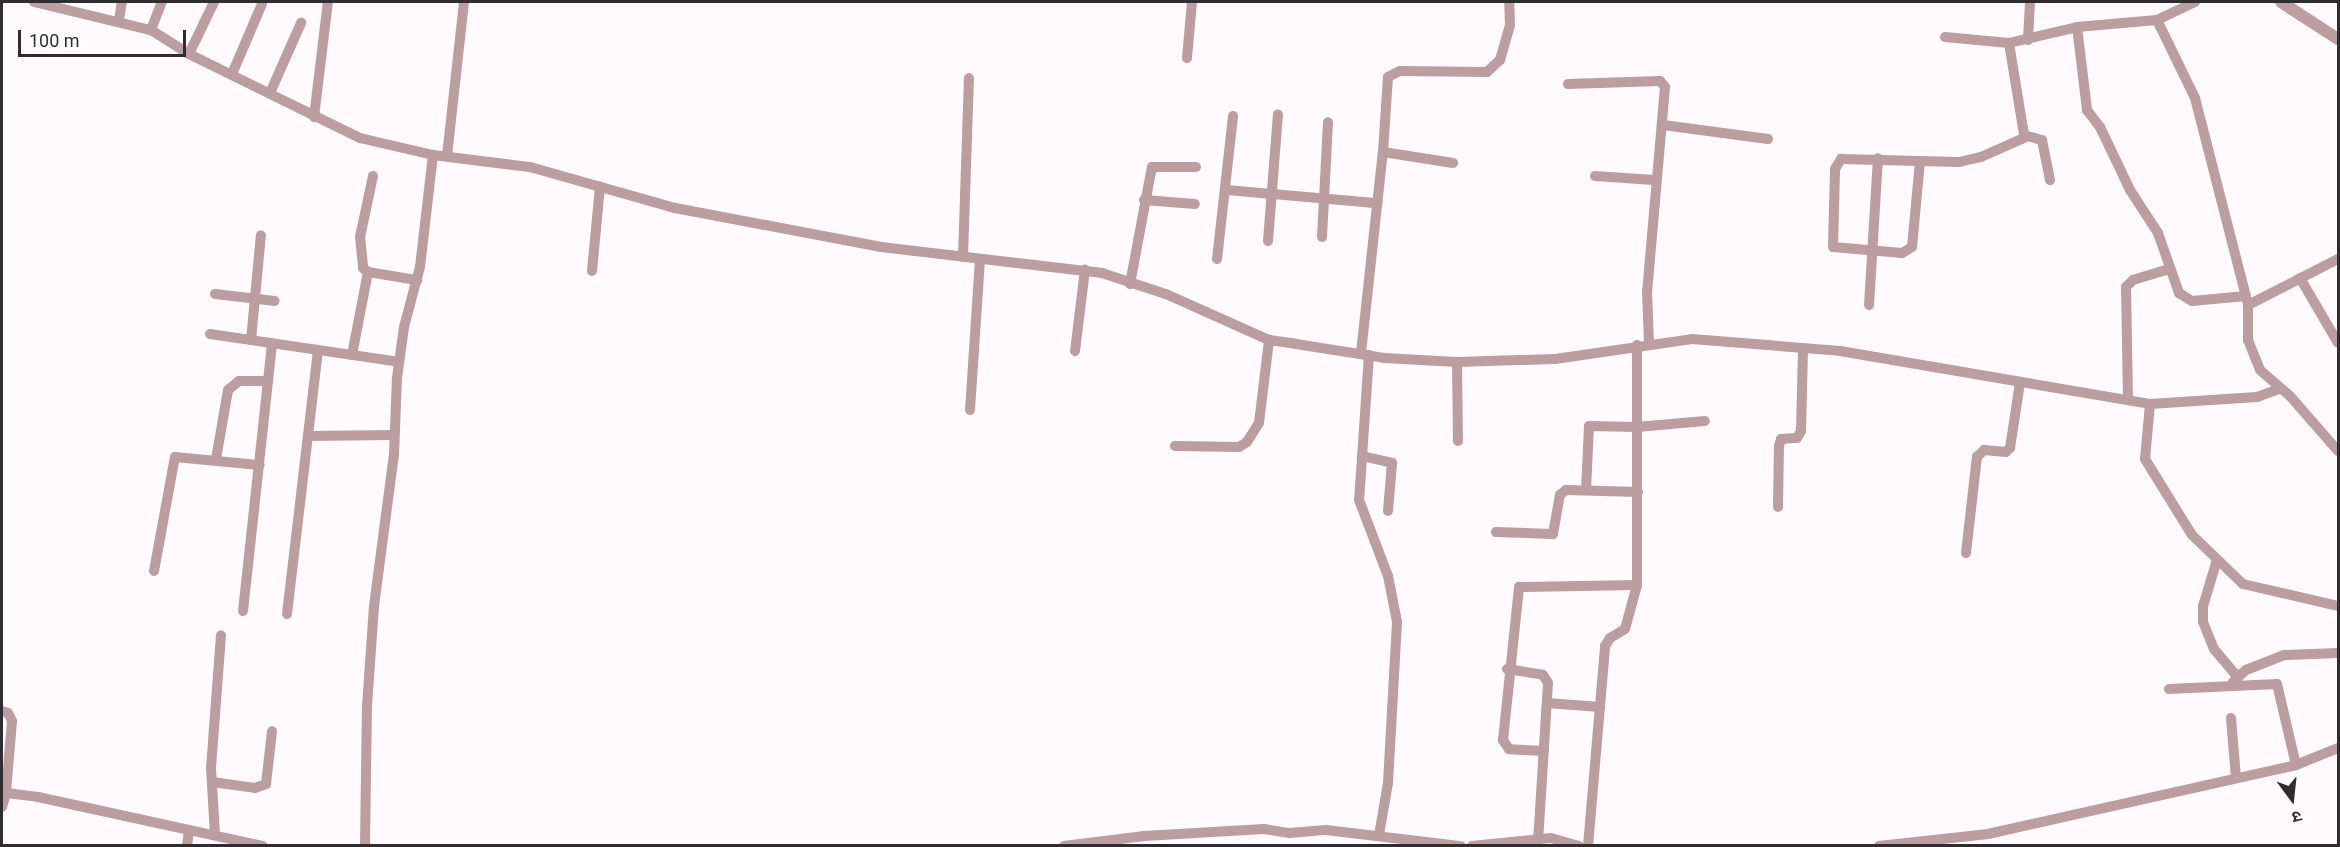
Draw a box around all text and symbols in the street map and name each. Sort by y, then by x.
scale bar [21,18,189,56]
text: 100 m [29,30,80,51]
north arrow [2262,769,2322,829]
text: उ [2290,806,2304,827]

